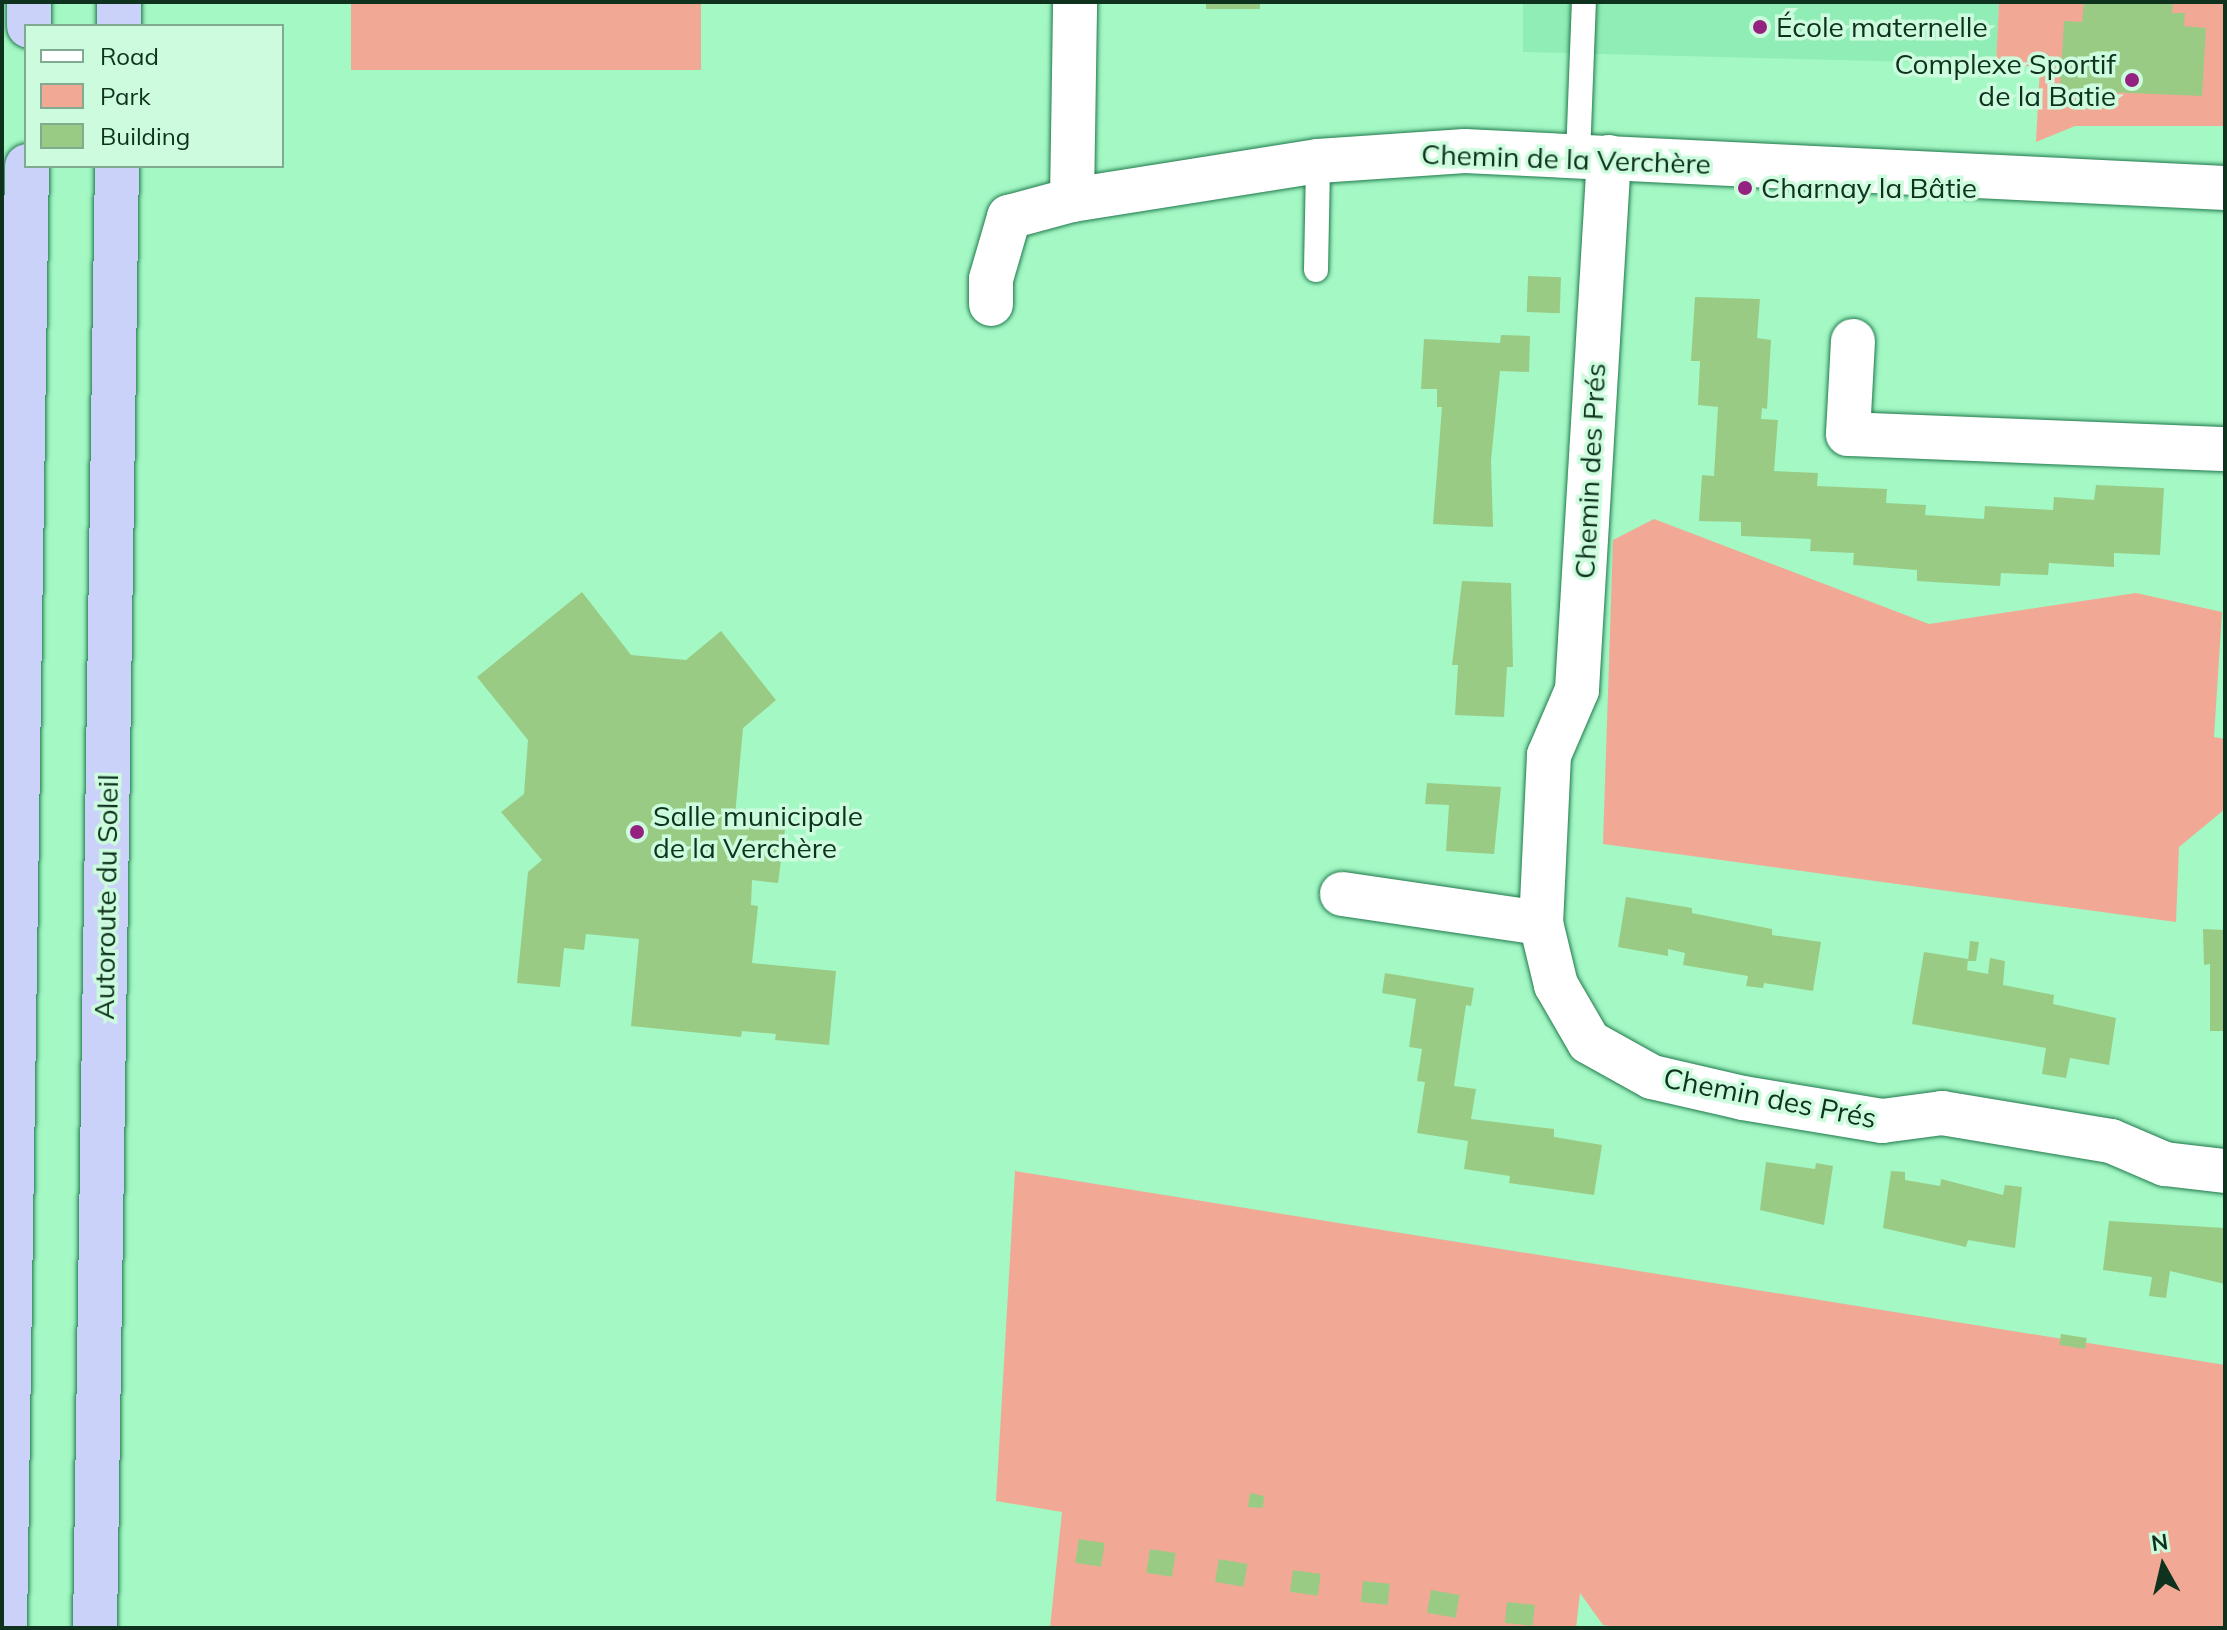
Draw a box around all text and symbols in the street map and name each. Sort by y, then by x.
place label: École maternelle [1776,10,1988,44]
marker: École maternelle [1751,18,1769,36]
legend [24,24,284,168]
text: Road [100,41,159,71]
place label: Complexe Sportif de la Batie [1894,47,2116,113]
marker: Complexe Sportif de la Batie [2123,71,2141,89]
text: Park [100,81,151,111]
text: Building [100,121,190,151]
street label: Chemin de la Verchère [1421,137,1711,181]
place label: Charnay la Bâtie [1761,171,1977,205]
marker: Charnay la Bâtie [1736,179,1754,197]
street label: Chemin des Prés [1568,362,1612,580]
street label: Autoroute du Soleil [87,774,125,1020]
place label: Salle municipale de la Verchère [653,799,863,865]
marker: Salle municipale de la Verchère [628,823,646,841]
street label: Chemin des Prés [1661,1061,1879,1135]
north arrow [2123,1526,2203,1606]
text: N [2149,1527,2170,1557]

